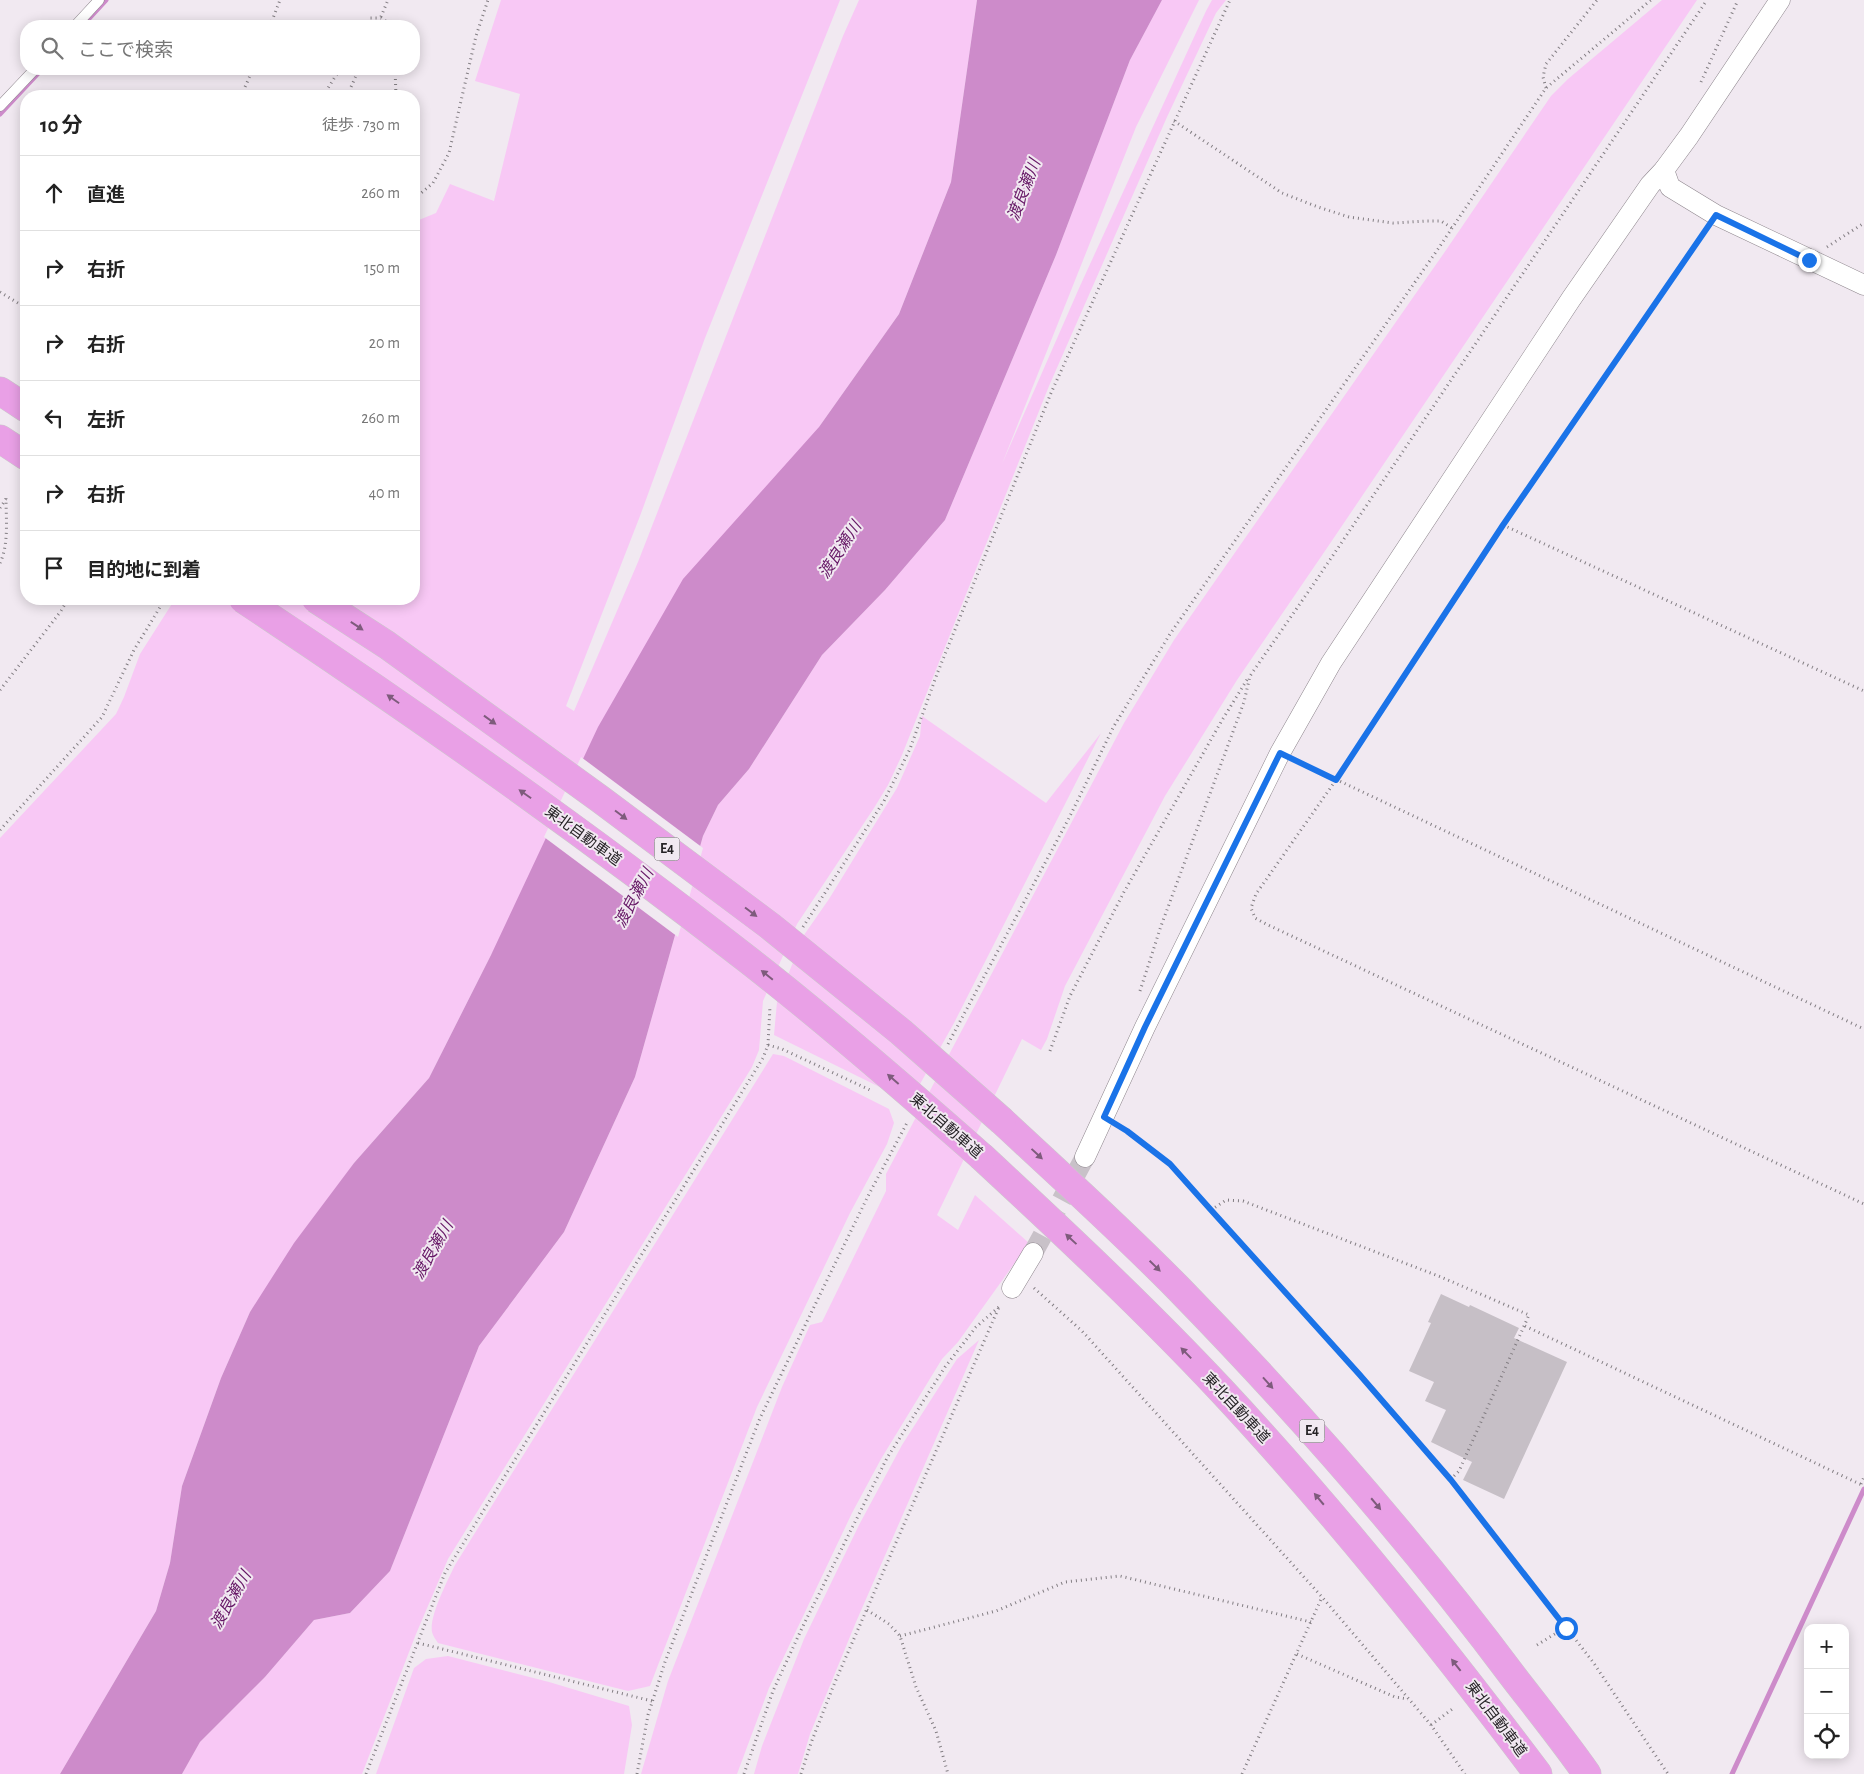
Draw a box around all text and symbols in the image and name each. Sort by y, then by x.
search box [20,20,420,75]
icon: search [38,34,66,62]
text: ここで検索 [78,41,173,60]
text: 10 分 [40,115,83,136]
text: 徒歩 · 730 m [322,117,400,133]
water label: 渡良瀬川 [1004,155,1044,223]
icon: ahead [40,179,68,207]
text: 260 m [361,185,400,201]
text: 直進 [87,186,125,205]
route end [1798,249,1821,272]
icon: right [40,254,68,282]
text: 150 m [364,260,400,276]
text: 右折 [87,261,125,280]
icon: right [40,329,68,357]
text: 20 m [369,335,400,351]
text: 右折 [87,336,125,355]
icon: left [40,404,68,432]
text: 260 m [361,410,400,426]
text: 左折 [87,411,125,430]
icon: right [40,479,68,507]
text: 40 m [368,485,400,501]
text: 右折 [87,486,125,505]
water label: 渡良瀬川 [815,517,865,581]
icon: arrive [40,554,68,582]
text: 目的地に到着 [87,561,201,580]
one-way arrow [350,621,364,631]
one-way arrow [387,694,400,705]
one-way arrow [483,715,496,725]
one-way arrow [519,789,532,799]
street label: 東北自動車道 [542,802,625,869]
one-way arrow [614,810,628,820]
road number: E4 [654,838,680,861]
water label: 渡良瀬川 [611,864,657,930]
one-way arrow [744,907,757,918]
one-way arrow [761,970,774,981]
one-way arrow [886,1073,899,1084]
street label: 東北自動車道 [907,1089,986,1161]
one-way arrow [1031,1148,1043,1160]
water label: 渡良瀬川 [409,1216,457,1282]
one-way arrow [1065,1233,1077,1245]
one-way arrow [1149,1259,1161,1271]
one-way arrow [1180,1348,1192,1360]
street label: 東北自動車道 [1200,1369,1274,1446]
one-way arrow [1262,1376,1274,1388]
road number: E4 [1300,1420,1324,1442]
one-way arrow [1313,1493,1324,1506]
one-way arrow [1370,1498,1381,1511]
water label: 渡良瀬川 [207,1566,255,1632]
route start [1555,1617,1578,1640]
map controls [1804,1624,1849,1759]
button: + [1804,1624,1849,1669]
one-way arrow [1450,1659,1461,1672]
button: − [1804,1669,1849,1714]
street label: 東北自動車道 [1463,1677,1531,1759]
button: locate [1804,1714,1849,1759]

